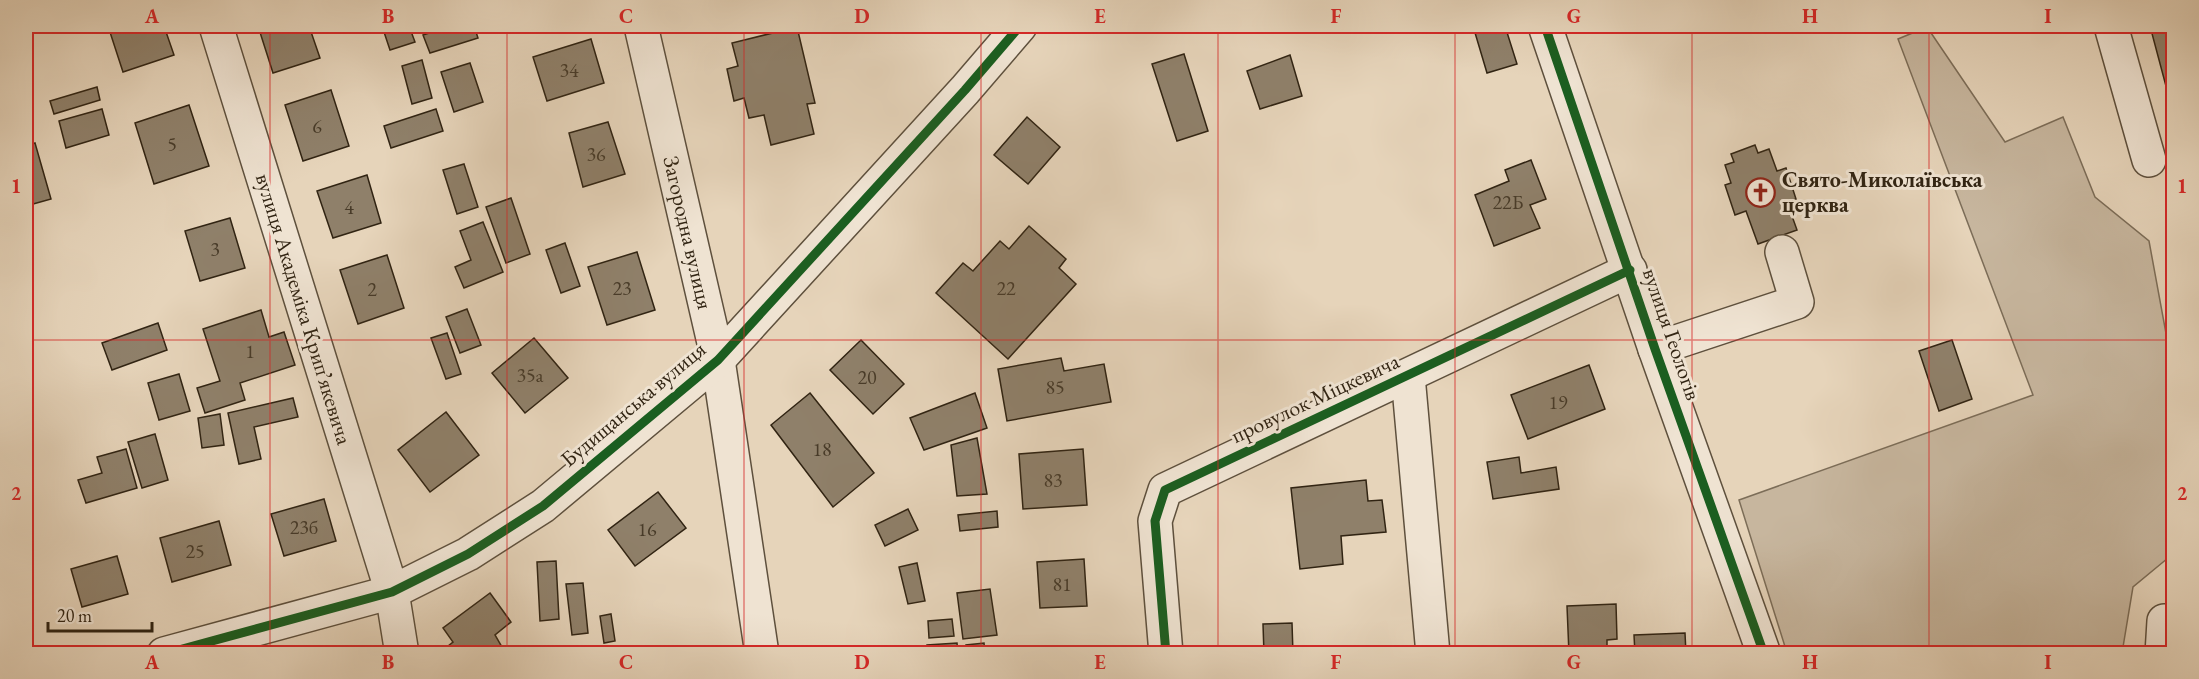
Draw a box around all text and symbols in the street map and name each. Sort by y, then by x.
text: A [144,3,160,29]
text: B [382,3,394,29]
text: C [619,3,633,29]
text: D [854,3,870,29]
text: E [1094,3,1106,29]
text: F [1331,3,1342,29]
text: G [1567,3,1581,29]
text: H [1802,3,1818,29]
text: I [2044,3,2052,29]
house number: 34 [559,57,579,83]
house number: 6 [312,113,322,139]
house number: 5 [167,131,177,157]
house number: 36 [586,141,606,167]
street label: Загородна вулиця [657,153,720,312]
place label: Свято-Миколаївська церква [1782,165,1983,219]
street label: вулиця Академіка Крипʼякевича [249,170,359,448]
text: 1 [11,173,21,199]
text: 1 [2177,173,2187,199]
church icon: Свято-Миколаївська церква [1745,176,1777,208]
house number: 22Б [1493,189,1524,215]
house number: 4 [344,194,354,220]
house number: 3 [210,236,220,262]
street label: вулиця Геологів [1636,264,1708,404]
house number: 23 [612,275,632,301]
house number: 22 [996,275,1016,301]
house number: 2 [367,276,377,302]
street label: Будищанська вулиця [554,335,712,473]
house number: 1 [245,338,255,364]
street label: провулок Міцкевича [1226,346,1404,450]
house number: 35а [516,362,544,388]
house number: 20 [857,364,877,390]
house number: 85 [1045,374,1065,400]
house number: 19 [1548,389,1568,415]
house number: 18 [812,436,832,462]
house number: 83 [1043,467,1063,493]
text: 2 [11,480,22,506]
text: 2 [2177,480,2188,506]
house number: 23б [290,514,318,540]
house number: 16 [637,516,657,542]
house number: 25 [185,538,205,564]
house number: 81 [1052,571,1072,597]
scale bar [48,595,152,633]
text: 20 m [57,604,92,627]
text: A [144,649,160,675]
text: B [382,649,394,675]
text: C [619,649,633,675]
text: D [854,649,870,675]
text: E [1094,649,1106,675]
text: F [1331,649,1342,675]
text: G [1567,649,1581,675]
text: H [1802,649,1818,675]
text: I [2044,649,2052,675]

